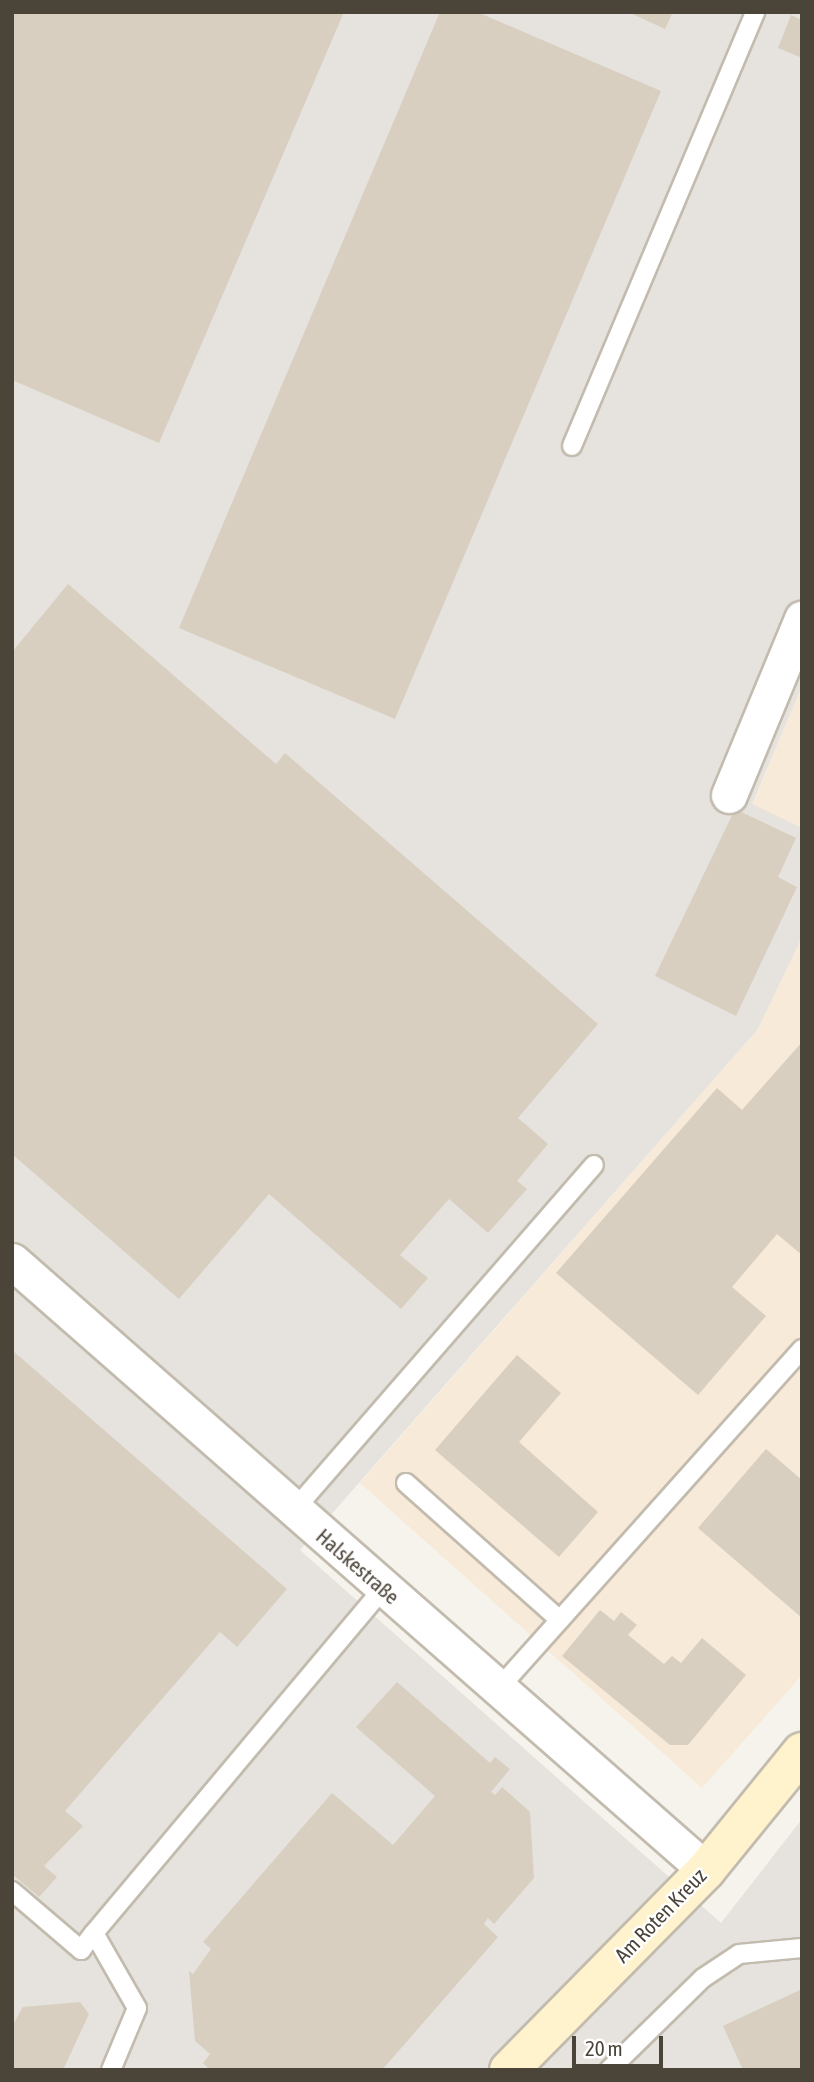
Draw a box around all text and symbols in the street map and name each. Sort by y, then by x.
street label: Halskestraße [311,1523,405,1609]
street label: Am Roten Kreuz [609,1863,711,1967]
scale bar [576,2022,667,2066]
text: 20 m [585,2036,623,2060]

